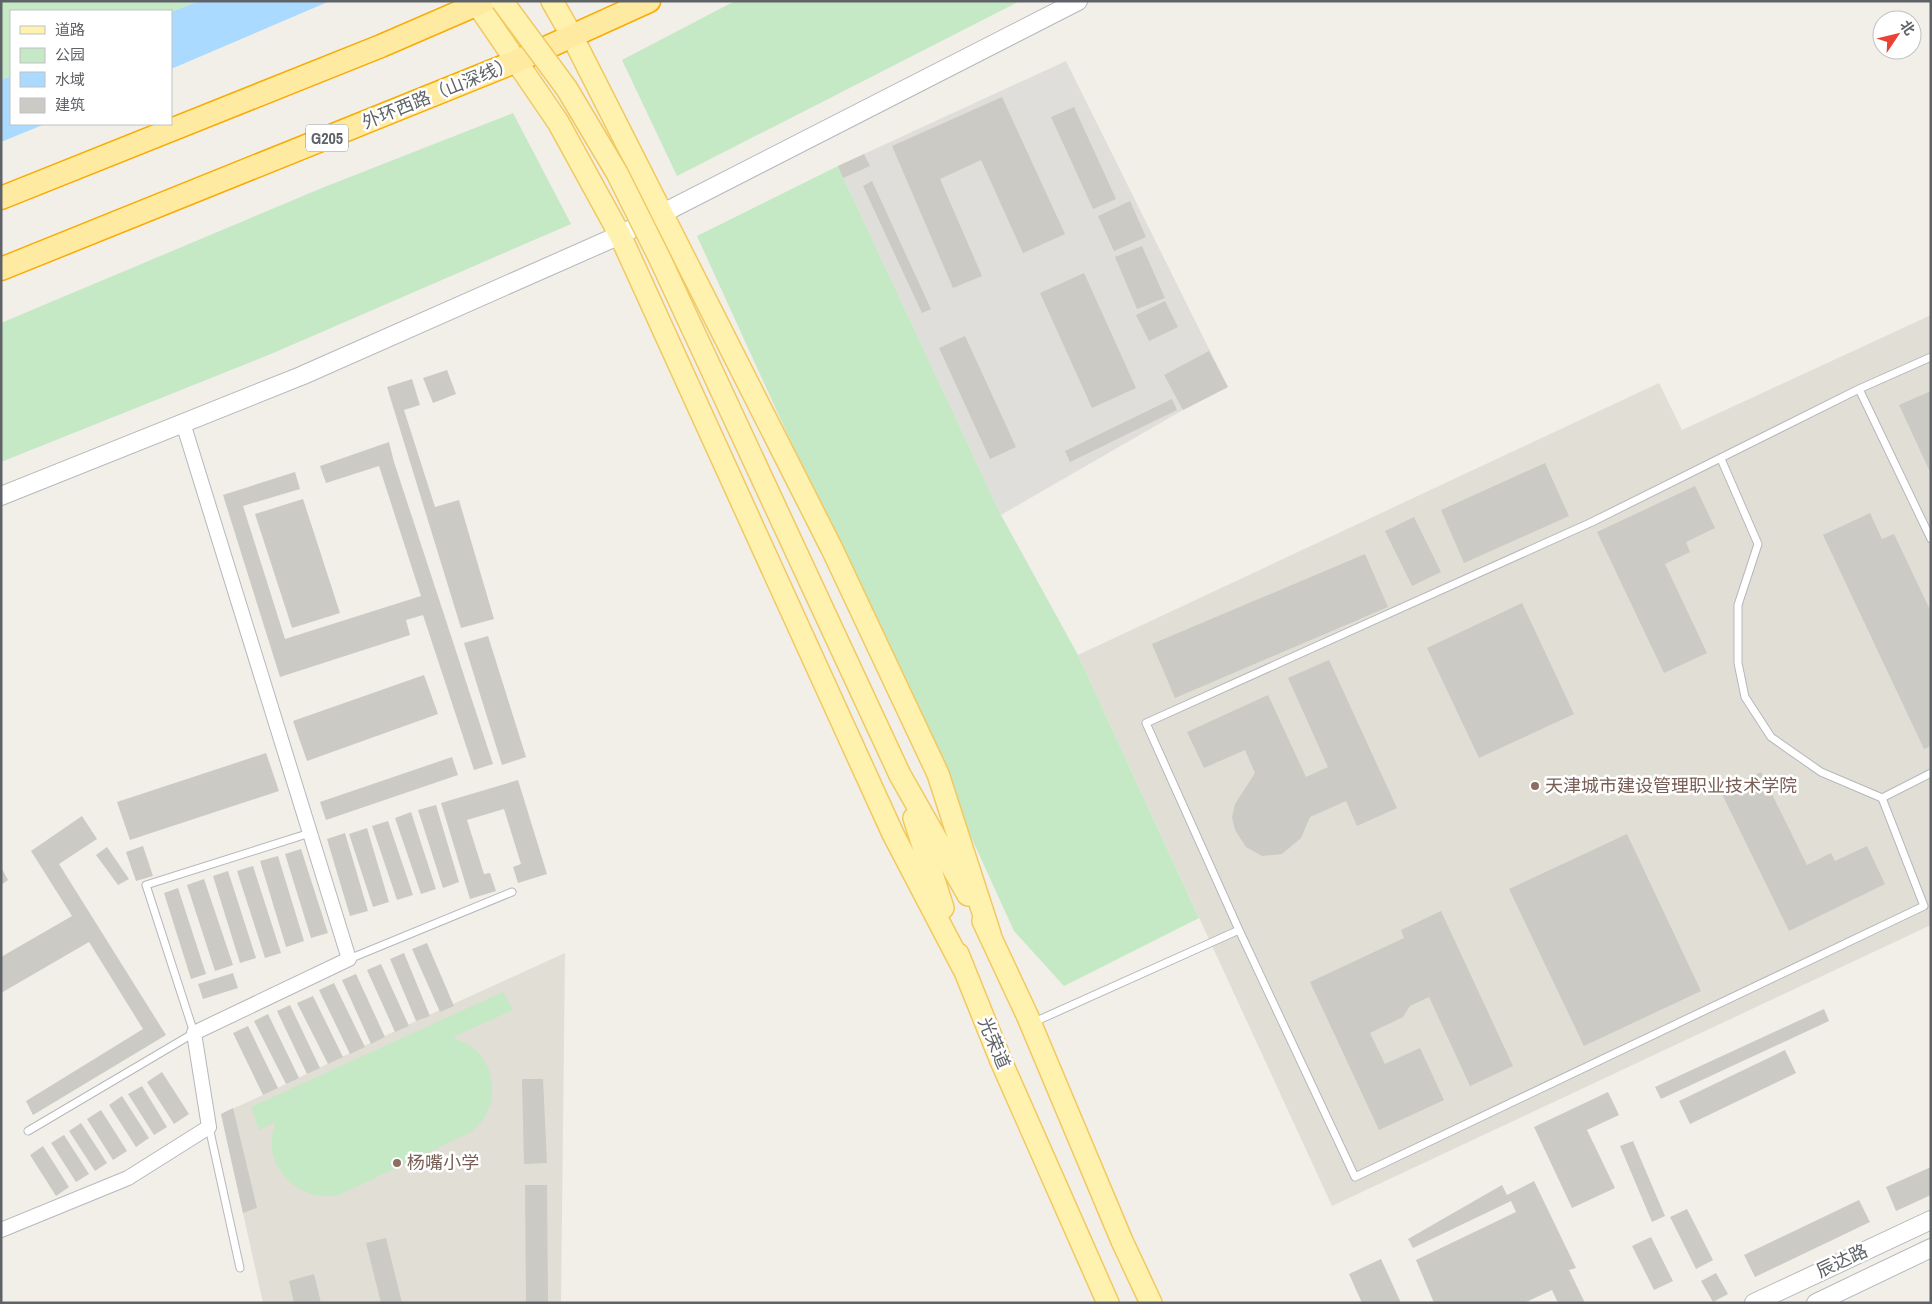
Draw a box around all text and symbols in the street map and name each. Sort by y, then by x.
legend [10,10,172,125]
north arrow [1872,10,1922,60]
text: 北 [1896,17,1919,38]
text: 道路 [55,19,85,40]
text: 公园 [55,44,85,65]
street label: 外环西路（山深线） [358,51,518,134]
text: 水域 [55,69,85,90]
text: 建筑 [55,94,85,115]
road number: G205 [306,125,348,152]
place label: 天津城市建设管理职业技术学院 [1545,773,1797,798]
marker: 天津城市建设管理职业技术学院 [1529,780,1541,792]
street label: 光荣道 [972,1013,1017,1073]
place label: 杨嘴小学 [407,1150,479,1175]
marker: 杨嘴小学 [391,1157,403,1169]
street label: 辰达路 [1812,1238,1872,1283]

